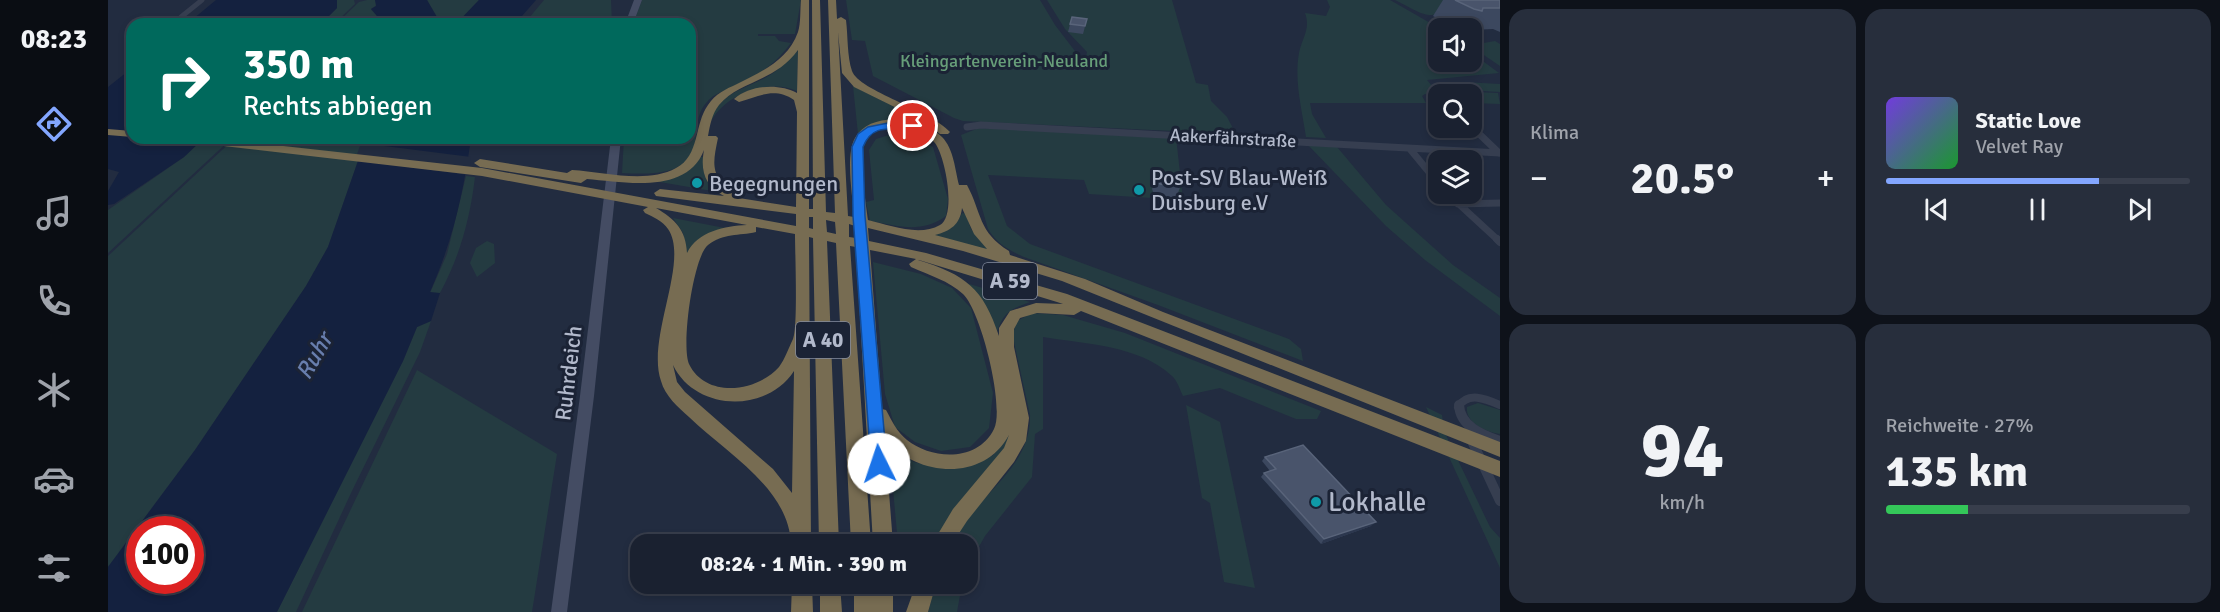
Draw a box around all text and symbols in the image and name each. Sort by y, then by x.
map controls [1428,18,1482,204]
button: sound [1428,18,1482,72]
text: 08:23 [21,23,87,56]
text: 350 m [243,39,354,90]
icon: right [144,42,222,120]
park label: Kleingartenverein-Neuland [900,50,1108,72]
button: search [1428,84,1482,138]
text: Rechts abbiegen [243,90,433,123]
pin [887,100,938,151]
icon: directions [33,103,75,145]
text: Static Love [1976,107,2081,134]
icon: arrive [896,109,929,142]
text: Klima [1530,120,1579,145]
street label: Aakerfährstraße [1169,124,1297,152]
text: Velvet Ray [1976,134,2063,159]
button: layers [1428,150,1482,204]
text: 20.5° [1630,151,1734,206]
text: − [1530,158,1548,199]
text: + [1817,158,1834,199]
place label: Post-SV Blau-Weiß Duisburg e.V [1151,164,1328,216]
place label: Begegnungen [709,170,838,197]
marker: Begegnungen [690,176,704,190]
marker: Post-SV Blau-Weiß Duisburg e.V [1132,183,1146,197]
icon: music [33,192,75,234]
icon: previous [1920,193,1953,226]
icon: pause [2021,193,2054,226]
icon: next [2123,193,2156,226]
road number: A 59 [983,263,1037,299]
icon: phone [33,280,75,322]
road number: A 40 [796,322,850,358]
street label: Ruhrdeich [549,324,588,422]
water label: Ruhr [289,325,341,385]
icon: climate [33,369,75,411]
text: 94 [1640,403,1724,499]
text: Reichweite · 27% [1886,413,2034,438]
position arrow [847,432,911,496]
text: 135 km [1886,444,2028,499]
icon: car [33,458,75,500]
place label: Lokhalle [1328,486,1426,519]
text: km/h [1660,490,1705,515]
marker: Lokhalle [1309,495,1323,509]
speed limit sign: 100 [126,516,204,594]
icon: filters [33,547,75,589]
text: 08:24 · 1 Min. · 390 m [701,550,907,577]

